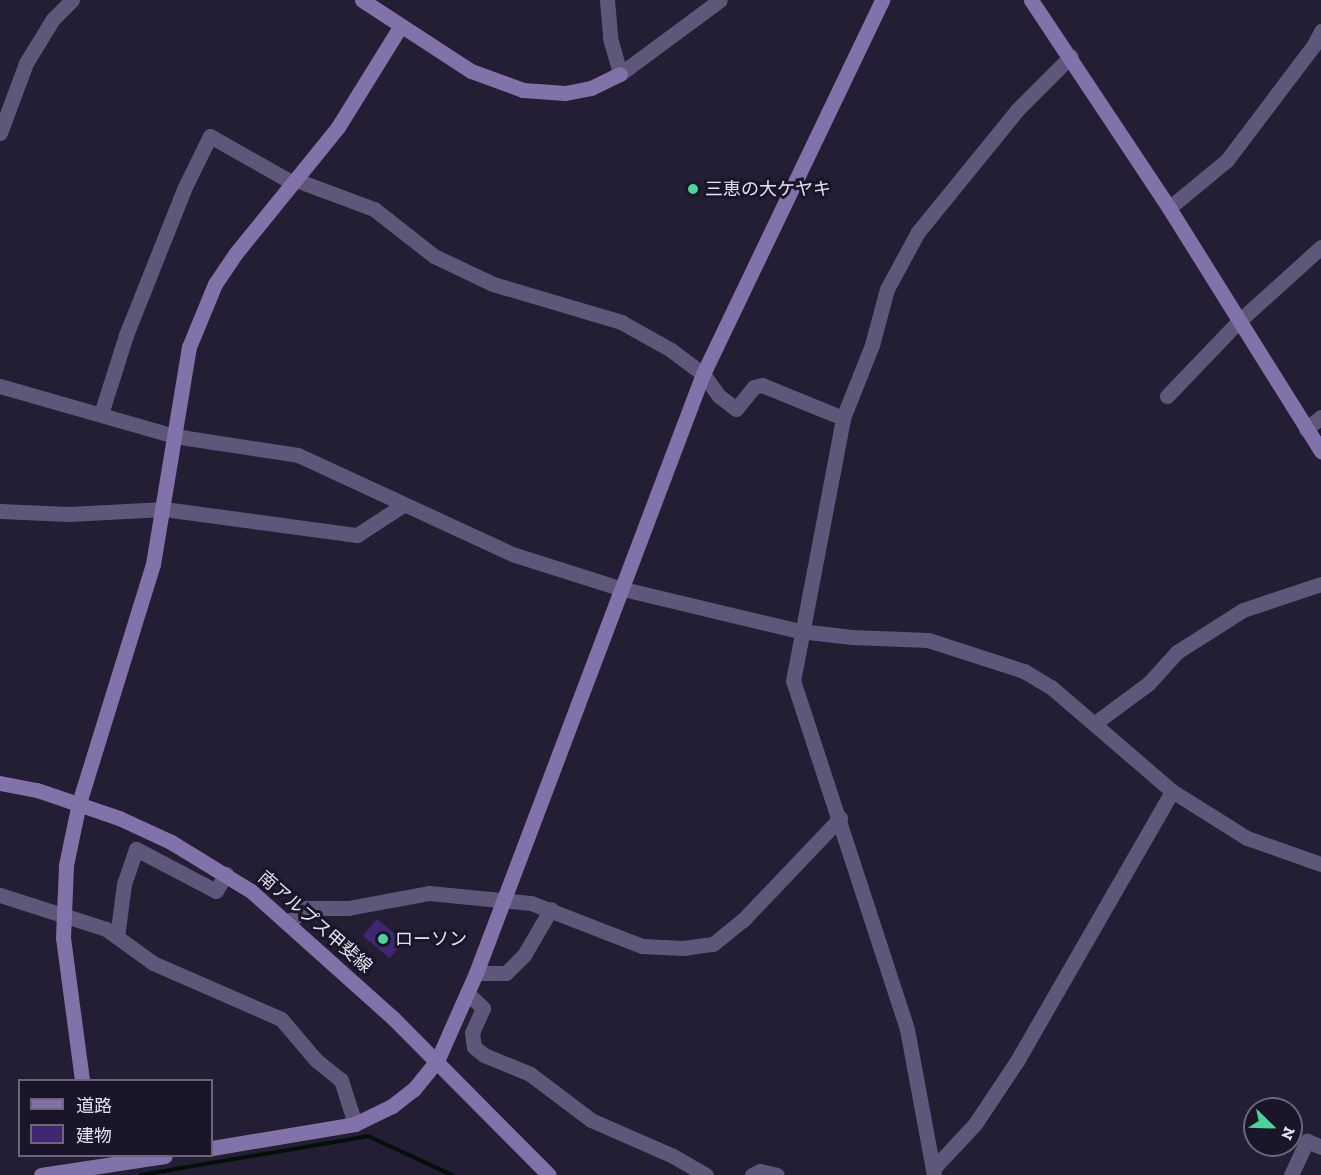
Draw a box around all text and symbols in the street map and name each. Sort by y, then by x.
place label: 三恵の大ケヤキ [705,178,831,200]
marker: 三恵の大ケヤキ [686,182,700,196]
street label: 南アルプス甲斐線 [254,867,376,977]
place label: ローソン [395,928,467,950]
marker: ローソン [376,932,390,946]
legend [18,1079,213,1157]
text: 道路 [76,1095,112,1117]
north arrow [1243,1097,1303,1157]
text: N [1277,1124,1299,1143]
text: 建物 [76,1125,112,1147]

